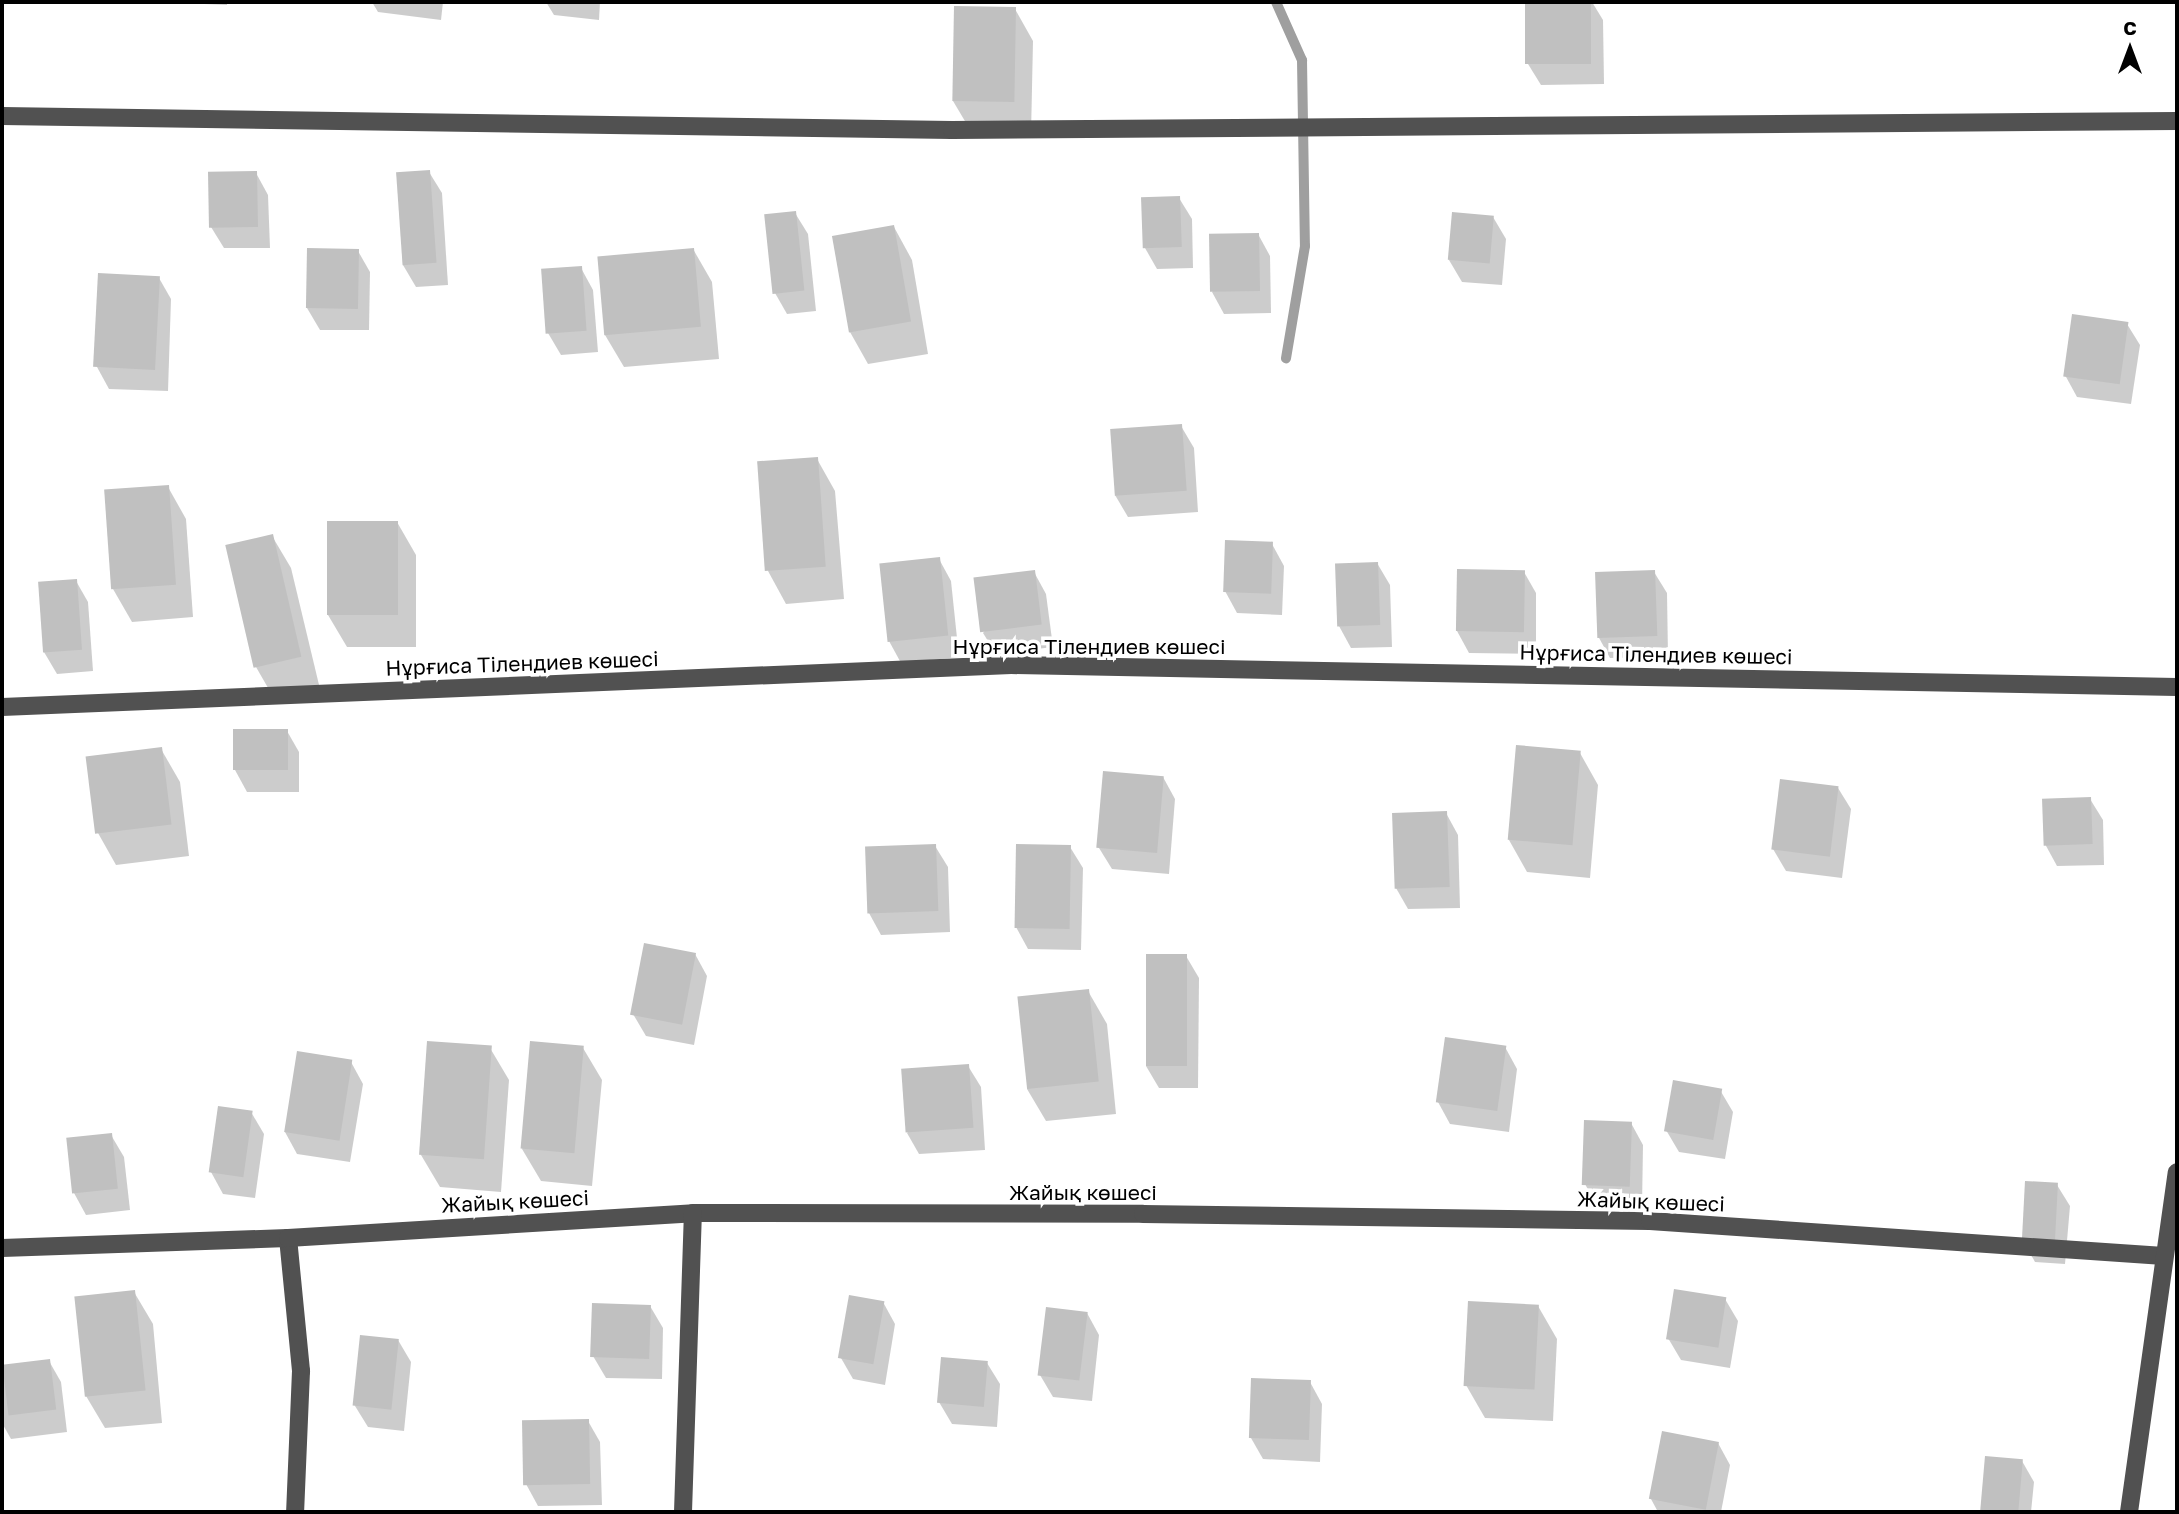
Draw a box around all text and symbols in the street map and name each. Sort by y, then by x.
north arrow [2095,14,2165,84]
text: С [2123,16,2137,39]
street label: Нұрғиса Тілендиев көшесі [952,633,1226,659]
street label: Нұрғиса Тілендиев көшесі [1519,639,1793,669]
street label: Нұрғиса Тілендиев көшесі [385,646,659,680]
street label: Жайық көшесі [1009,1179,1157,1205]
street label: Жайық көшесі [440,1185,590,1217]
street label: Жайық көшесі [1577,1186,1725,1216]

